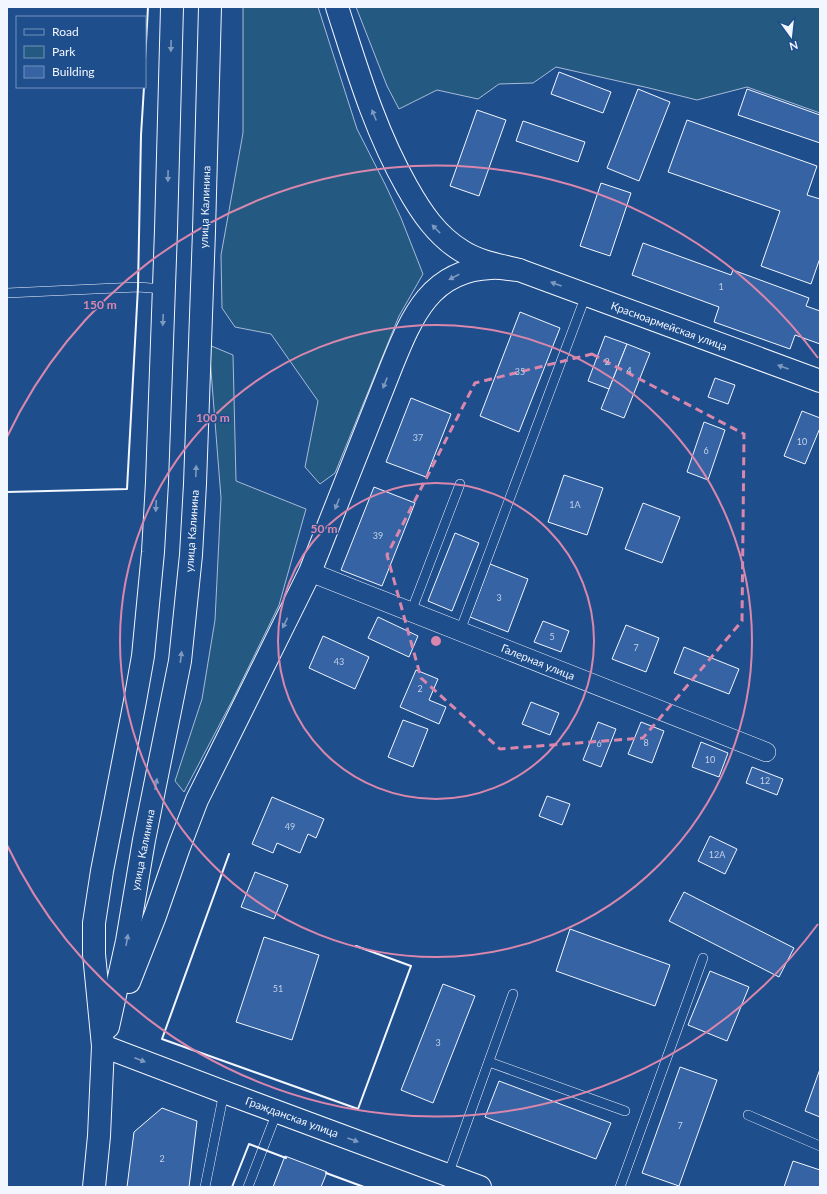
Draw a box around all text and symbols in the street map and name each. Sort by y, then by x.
legend [16,16,146,88]
north arrow [771,16,811,56]
text: Road [52,24,79,39]
text: N [788,39,799,54]
one-way arrow [168,40,174,53]
text: Park [52,44,76,59]
text: Building [52,64,95,79]
one-way arrow [370,109,376,121]
street label: улица Калинина [197,165,212,248]
one-way arrow [165,170,171,183]
one-way arrow [431,224,440,234]
one-way arrow [448,274,459,280]
one-way arrow [550,281,562,287]
house number: 1 [718,281,724,292]
text: 150 m [83,297,117,312]
street label: Красноармейская улица [609,298,729,353]
one-way arrow [160,314,166,327]
house number: 2 [604,356,610,367]
one-way arrow [777,364,789,370]
house number: 4 [626,365,632,376]
house number: 35 [515,366,525,377]
one-way arrow [381,378,387,390]
text: 100 m [196,410,230,425]
house number: 37 [413,432,423,443]
house number: 10 [797,436,807,447]
house number: 6 [703,445,709,456]
one-way arrow [192,465,199,478]
street label: улица Калинина [182,489,201,573]
one-way arrow [333,499,339,511]
house number: 1А [569,499,582,510]
one-way arrow [152,500,159,512]
text: 50 m [311,521,337,536]
house number: 39 [373,530,383,541]
house number: 3 [496,592,502,603]
one-way arrow [282,618,288,629]
house number: 5 [549,631,555,642]
centre of rings [429,634,443,648]
street label: Галерная улица [500,641,577,682]
house number: 7 [633,642,639,653]
one-way arrow [177,651,184,663]
house number: 43 [334,656,344,667]
house number: 2 [417,683,423,694]
house number: 8 [643,737,649,748]
house number: 6 [596,738,602,749]
house number: 10 [705,754,715,765]
house number: 12 [760,775,770,786]
one-way arrow [153,778,159,791]
street label: улица Калинина [128,808,157,892]
house number: 49 [285,821,295,832]
house number: 12А [709,849,726,860]
one-way arrow [124,934,130,946]
house number: 51 [273,983,283,994]
house number: 3 [435,1037,441,1048]
one-way arrow [134,1058,146,1064]
street label: Гражданская улица [244,1094,340,1139]
house number: 7 [677,1120,683,1131]
one-way arrow [348,1137,360,1143]
house number: 2 [159,1153,165,1164]

